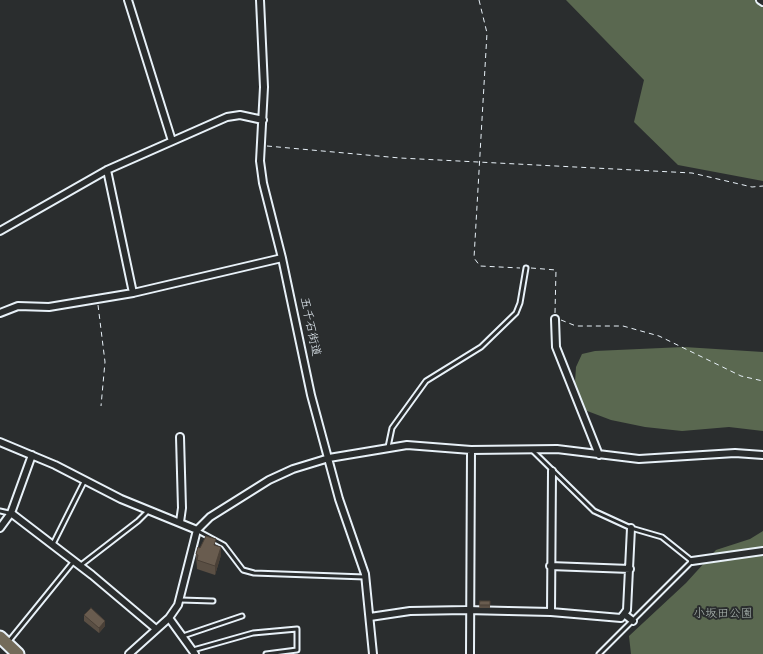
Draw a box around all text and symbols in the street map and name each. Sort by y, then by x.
street label: 五千石街道 [296,296,322,358]
park label: 小坂田公園 [693,608,753,622]

